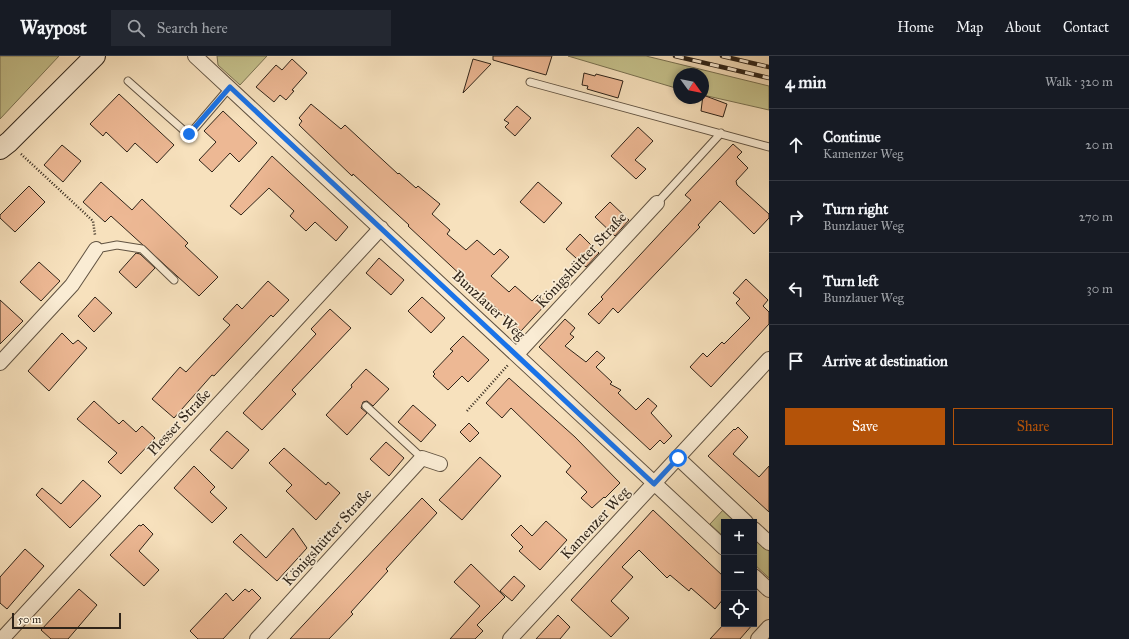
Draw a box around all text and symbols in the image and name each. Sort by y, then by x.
search box [111,10,391,46]
text: Waypost [20,16,87,39]
icon: search [125,17,147,39]
text: Search here [157,19,228,37]
text: Home [897,19,934,36]
text: Map [956,19,983,36]
text: About [1005,19,1041,36]
text: Contact [1063,19,1109,36]
north arrow [673,68,709,104]
text: 4 min [785,72,826,93]
text: Walk · 320 m [1045,74,1113,90]
route end [180,125,198,143]
text: Continue [823,128,881,146]
icon: ahead [785,134,807,156]
text: 20 m [1085,137,1113,153]
text: Kamenzer Weg [823,146,903,162]
text: Turn right [823,200,888,218]
icon: right [785,206,807,228]
street label: Königshütter Straße [532,208,630,312]
text: 270 m [1079,209,1113,225]
text: Bunzlauer Weg [823,218,904,234]
street label: Bunzlauer Weg [449,267,530,344]
text: Turn left [823,272,879,290]
icon: left [785,278,807,300]
text: 30 m [1087,281,1113,297]
text: Bunzlauer Weg [823,290,904,306]
icon: arrive [785,350,807,372]
text: Arrive at destination [823,352,948,370]
street label: Plesser Straße [143,385,215,459]
button: Save [785,408,945,445]
button: Share [953,408,1113,445]
route start [669,449,687,467]
street label: Kamenzer Weg [557,482,634,563]
street label: Königshütter Straße [279,485,375,589]
map controls [721,519,757,627]
button: + [721,519,757,555]
button: − [721,555,757,591]
button: locate [721,591,757,627]
scale bar [12,611,121,630]
text: 50 m [18,613,41,626]

